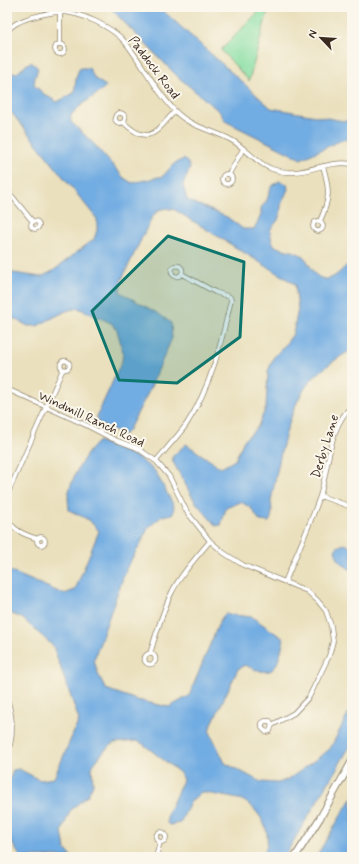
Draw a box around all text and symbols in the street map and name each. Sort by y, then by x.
north arrow [301,18,341,58]
text: N [305,28,321,40]
street label: Paddock Road [124,33,183,103]
street label: Windmill Ranch Road [35,387,147,451]
street label: Derby Lane [308,412,343,481]

